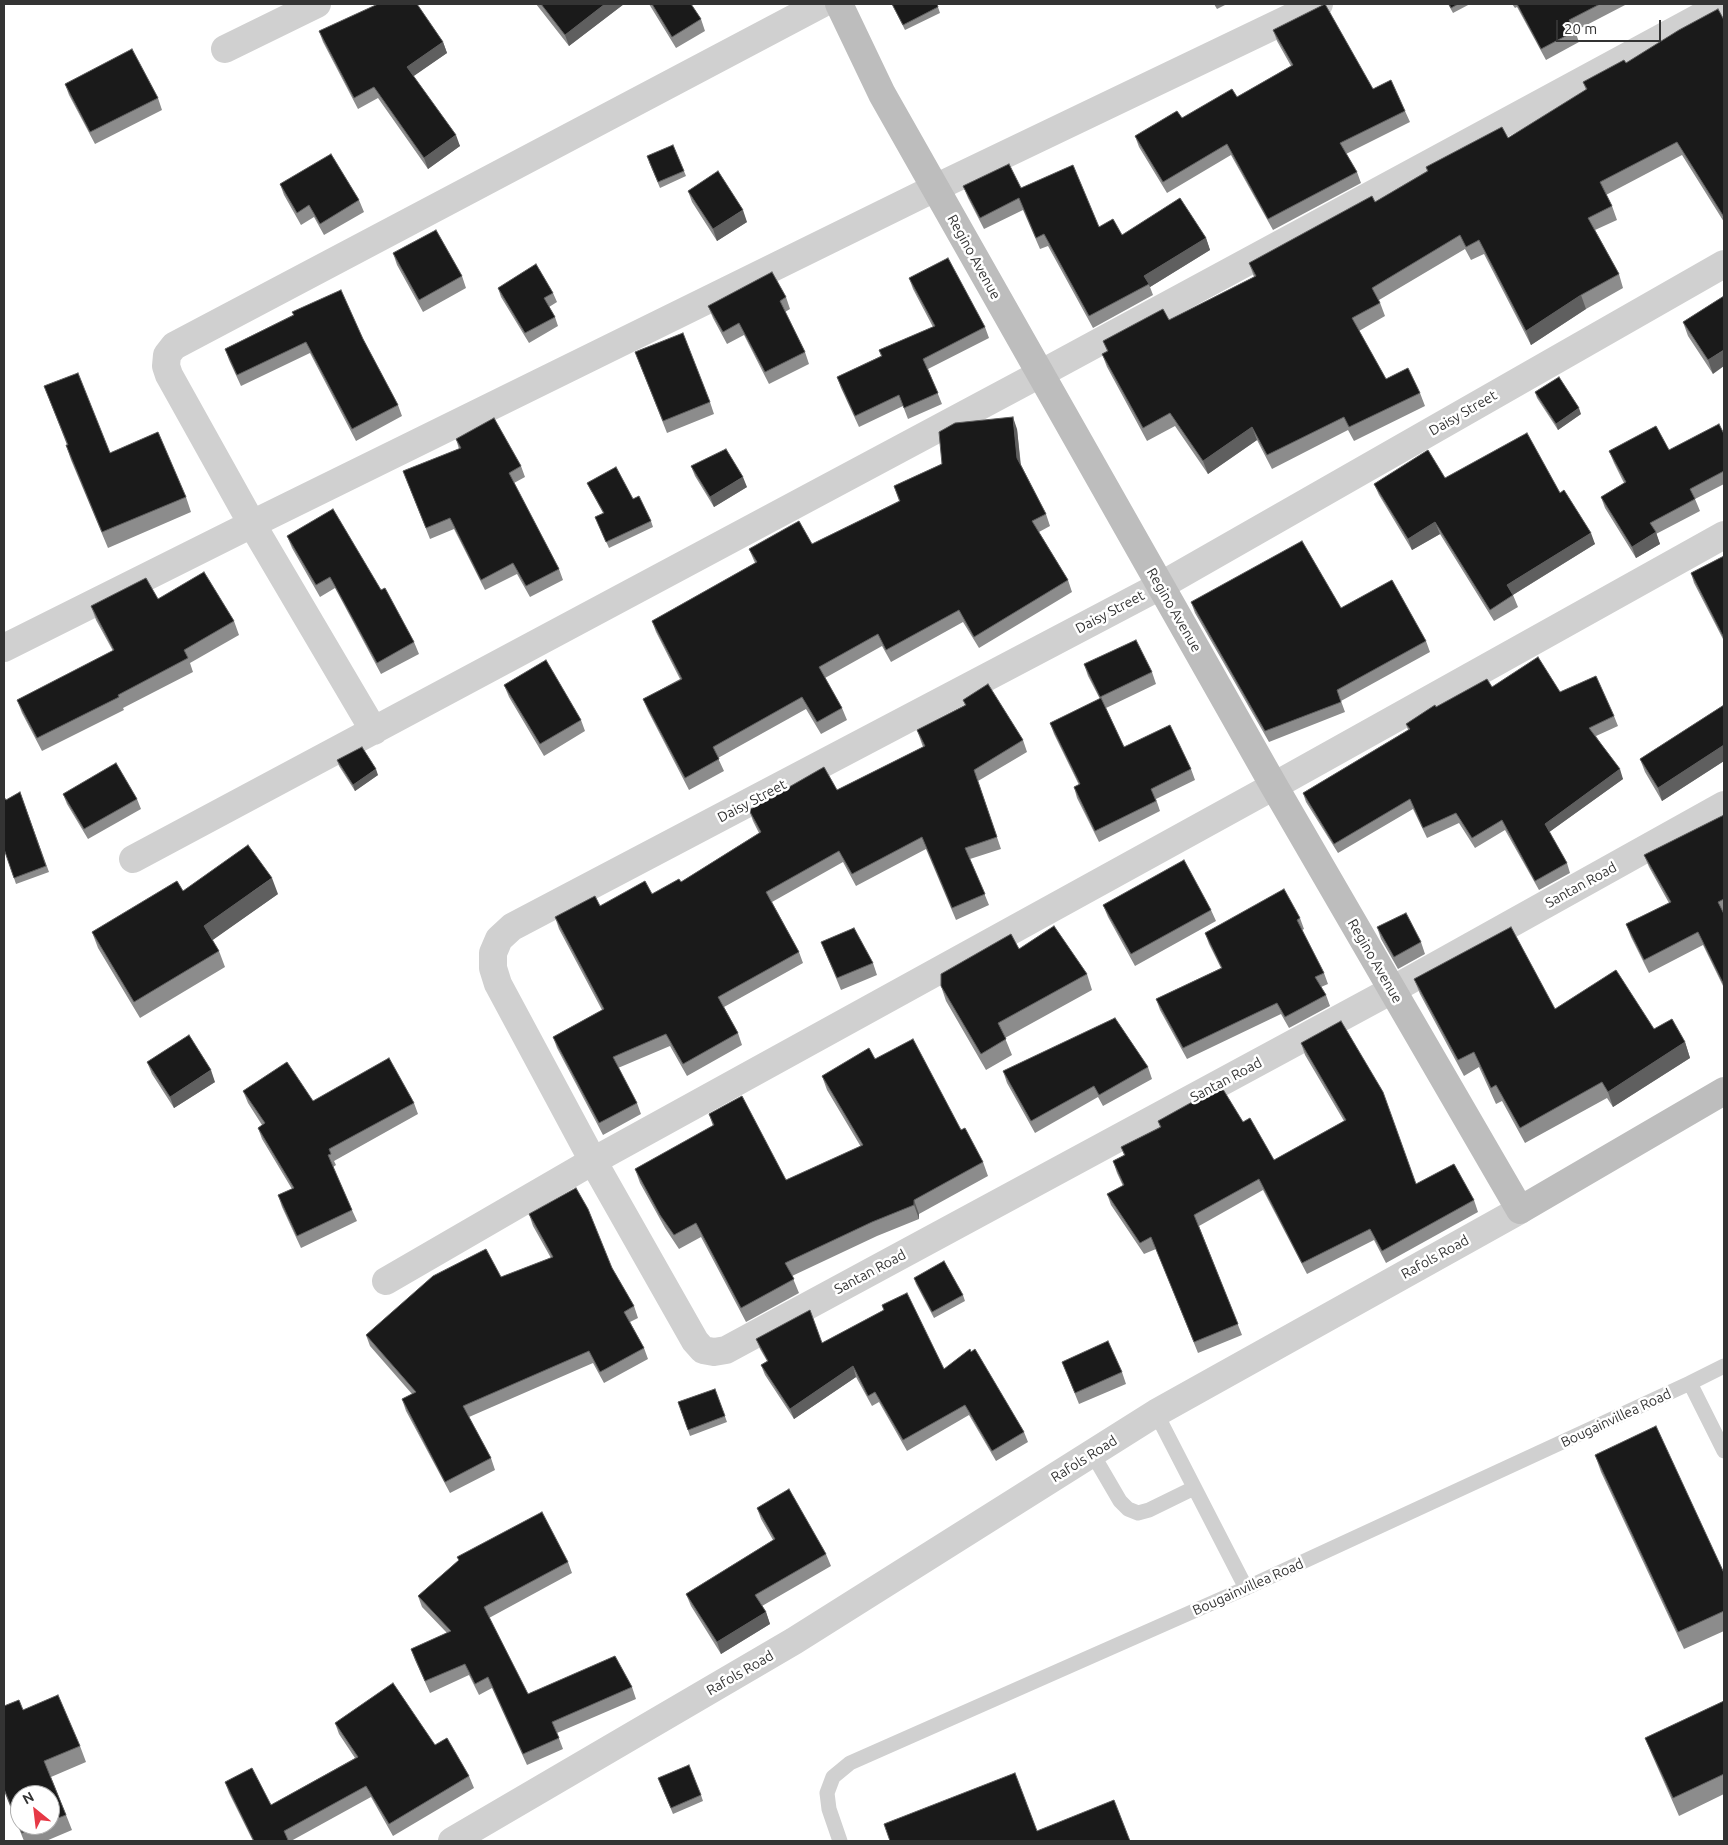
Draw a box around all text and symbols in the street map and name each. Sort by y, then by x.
scale bar [1558,10,1663,42]
text: 20 m [1564,20,1597,37]
street label: Regino Avenue [944,212,1004,302]
street label: Daisy Street [1426,387,1500,439]
street label: Regino Avenue [1143,565,1205,655]
street label: Daisy Street [1073,587,1147,637]
street label: Daisy Street [715,776,789,826]
street label: Santan Road [1543,859,1619,911]
street label: Regino Avenue [1344,916,1406,1006]
street label: Santan Road [1187,1054,1265,1106]
street label: Rafols Road [1398,1232,1472,1282]
street label: Santan Road [831,1246,909,1298]
street label: Bougainvillea Road [1558,1385,1674,1451]
street label: Rafols Road [1048,1432,1120,1486]
street label: Bougainvillea Road [1190,1555,1306,1619]
street label: Rafols Road [703,1647,777,1699]
north arrow [10,1785,60,1835]
text: N [20,1788,37,1807]

